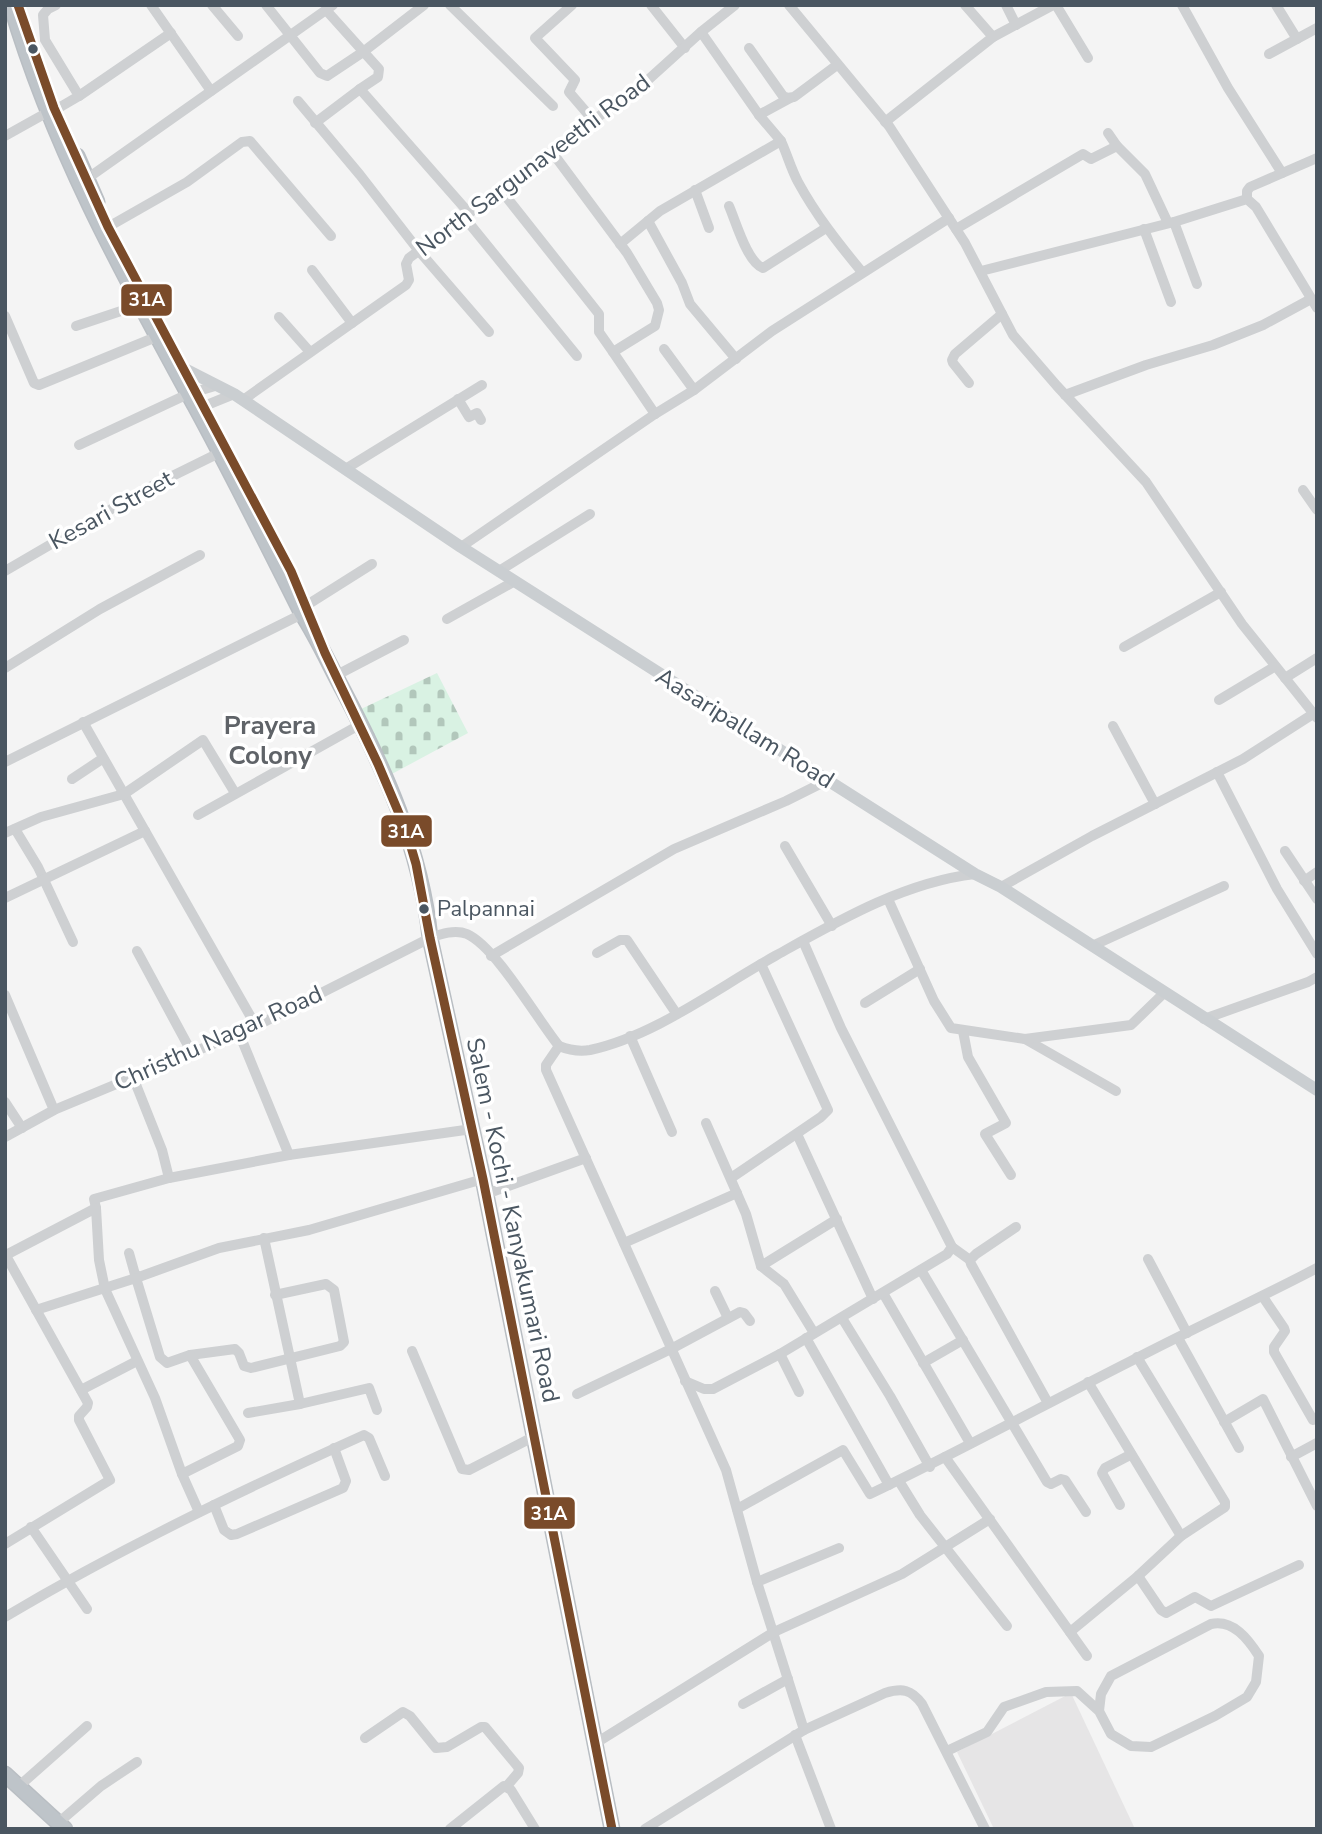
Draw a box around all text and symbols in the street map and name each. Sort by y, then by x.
unlabelled marker [26,42,40,56]
street label: North Sargunaveethi Road [409,66,657,264]
line badge: 31A [120,283,173,317]
text: 31A [129,287,166,313]
street label: Kesari Street [43,462,179,557]
street label: Aasaripallam Road [650,660,840,796]
district label: Prayera Colony [224,708,316,773]
line badge: 31A [380,814,433,848]
text: 31A [388,819,425,845]
place label: Palpannai [437,894,535,924]
marker: Palpannai [417,902,431,916]
street label: Christhu Nagar Road [109,978,327,1098]
street label: Salem - Kochi - Kanyakumari Road [459,1035,567,1405]
line badge: 31A [523,1496,576,1530]
text: 31A [531,1501,568,1527]

